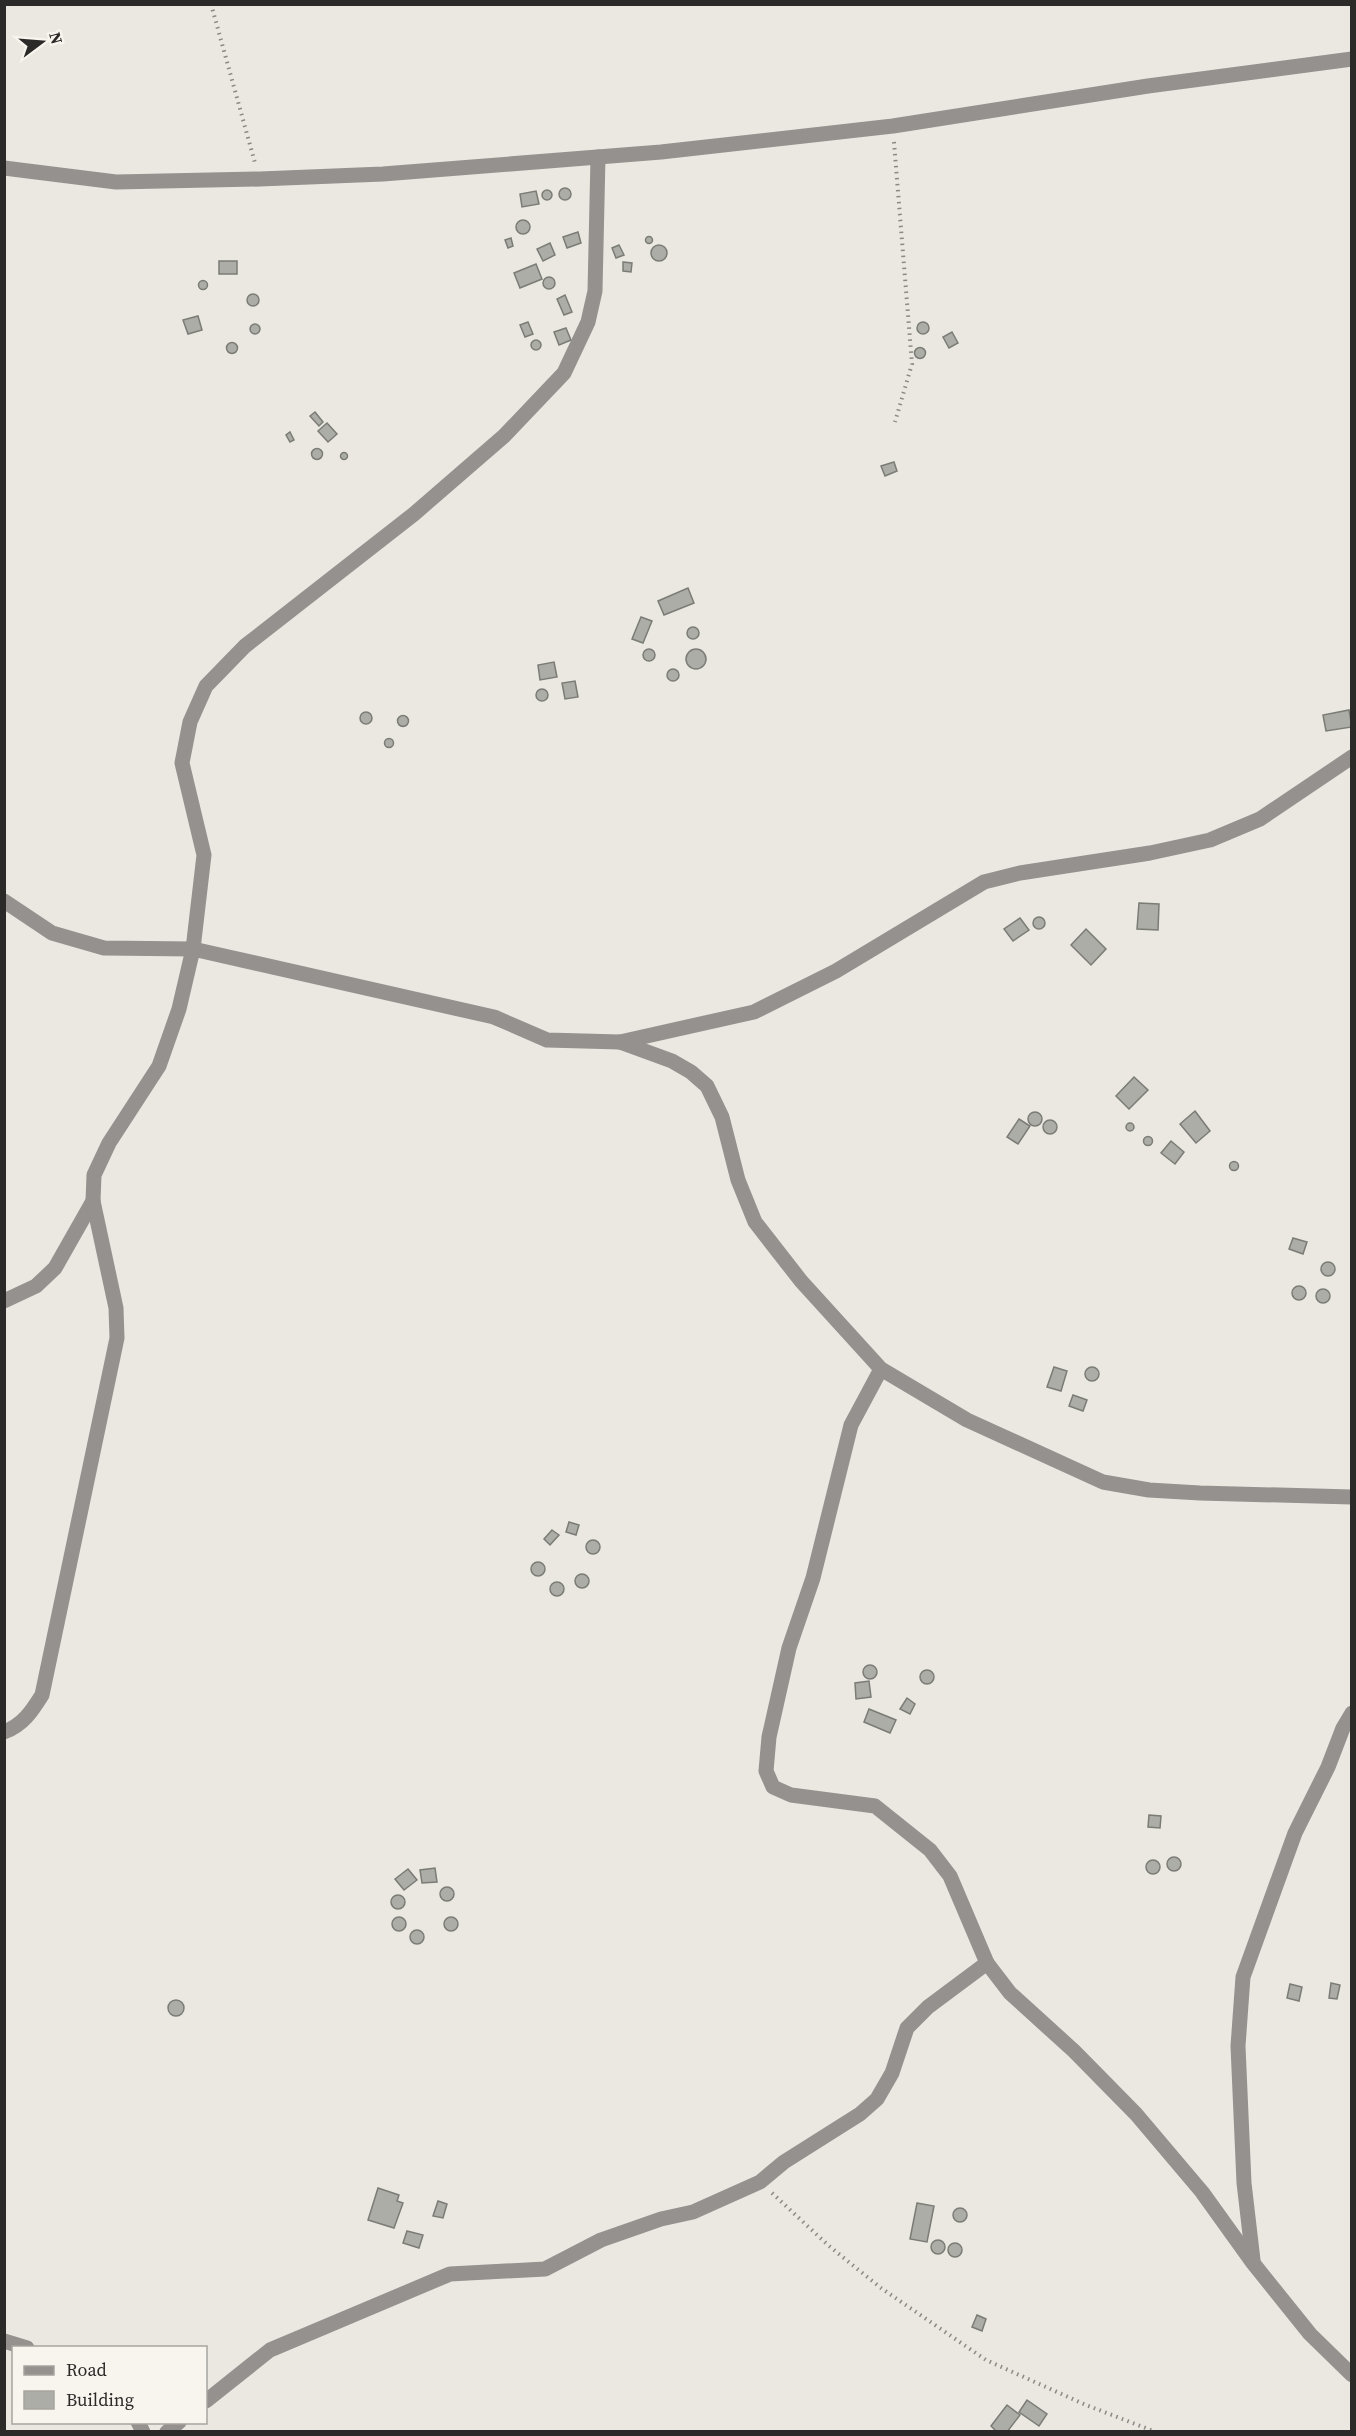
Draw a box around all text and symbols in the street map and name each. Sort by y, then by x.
north arrow [12,12,72,72]
text: N [44,29,69,47]
legend [12,2346,207,2424]
text: Road [66,2357,107,2382]
text: Building [66,2387,134,2412]

